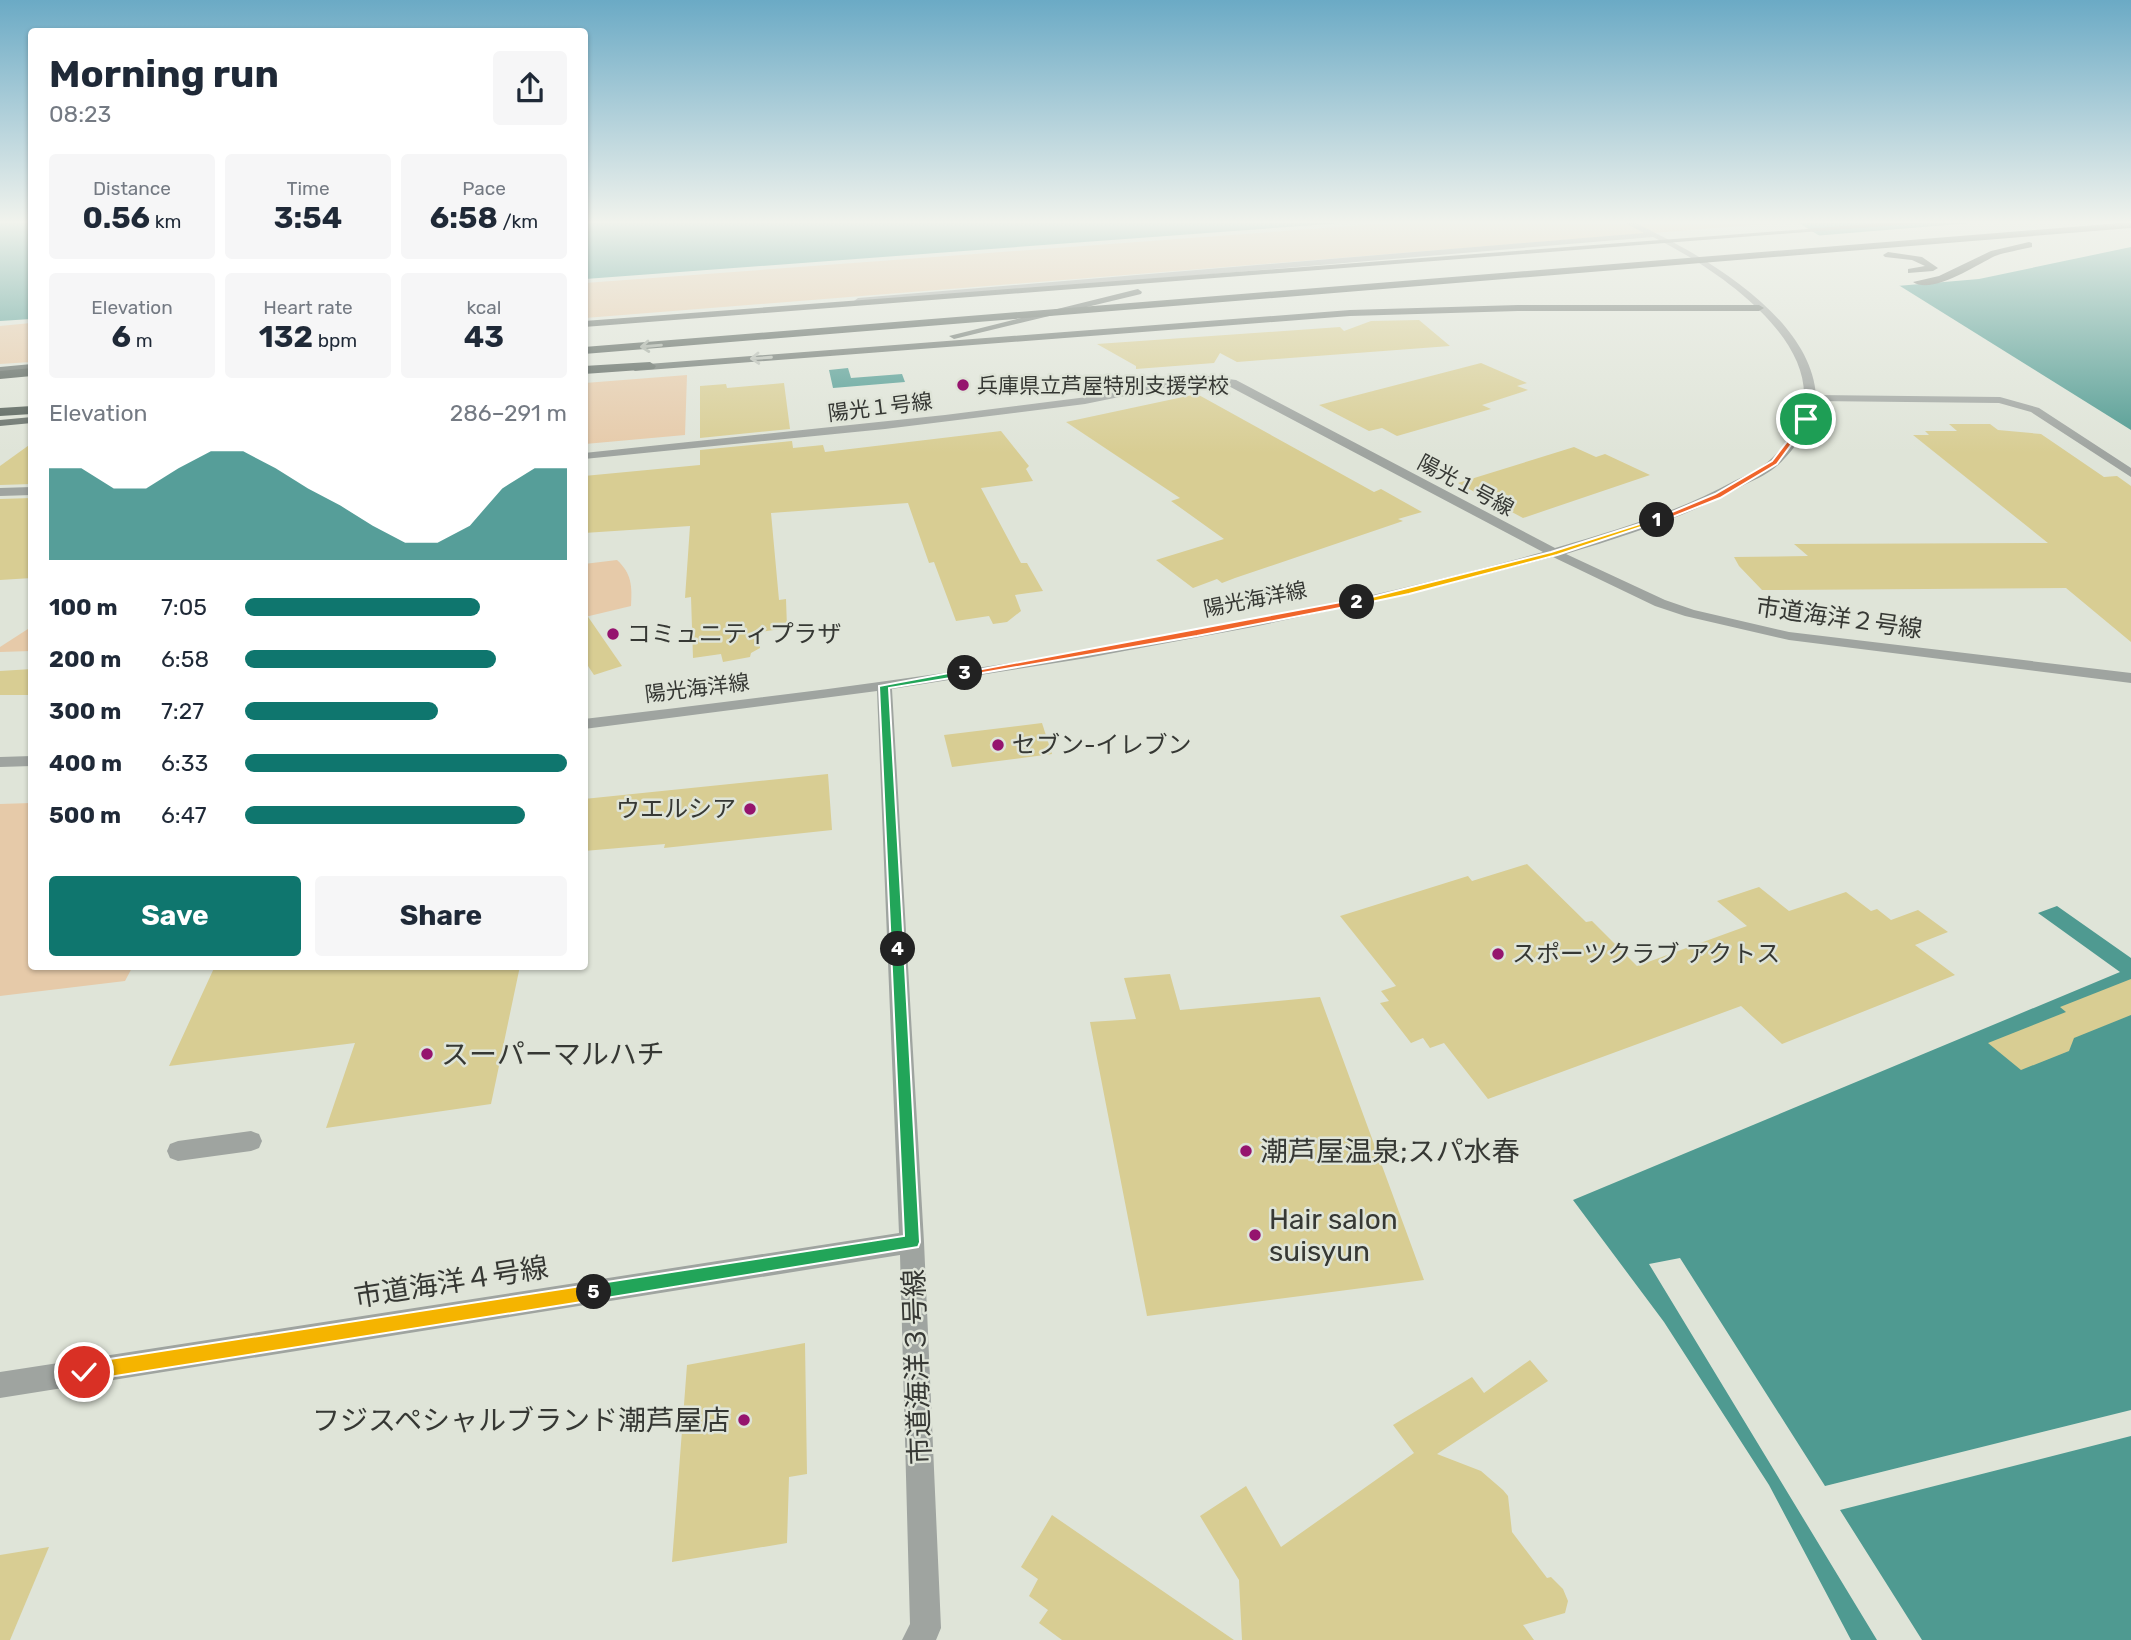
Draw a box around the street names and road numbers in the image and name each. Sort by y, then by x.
street label: 陽光１号線 [826,388,934,426]
street label: 陽光１号線 [1414,449,1518,521]
street label: 陽光海洋線 [1201,577,1309,621]
street label: 市道海洋２号線 [1754,592,1924,644]
street label: 陽光海洋線 [643,669,751,707]
street label: 市道海洋４号線 [352,1250,550,1314]
street label: 市道海洋３号線 [897,1268,937,1466]

